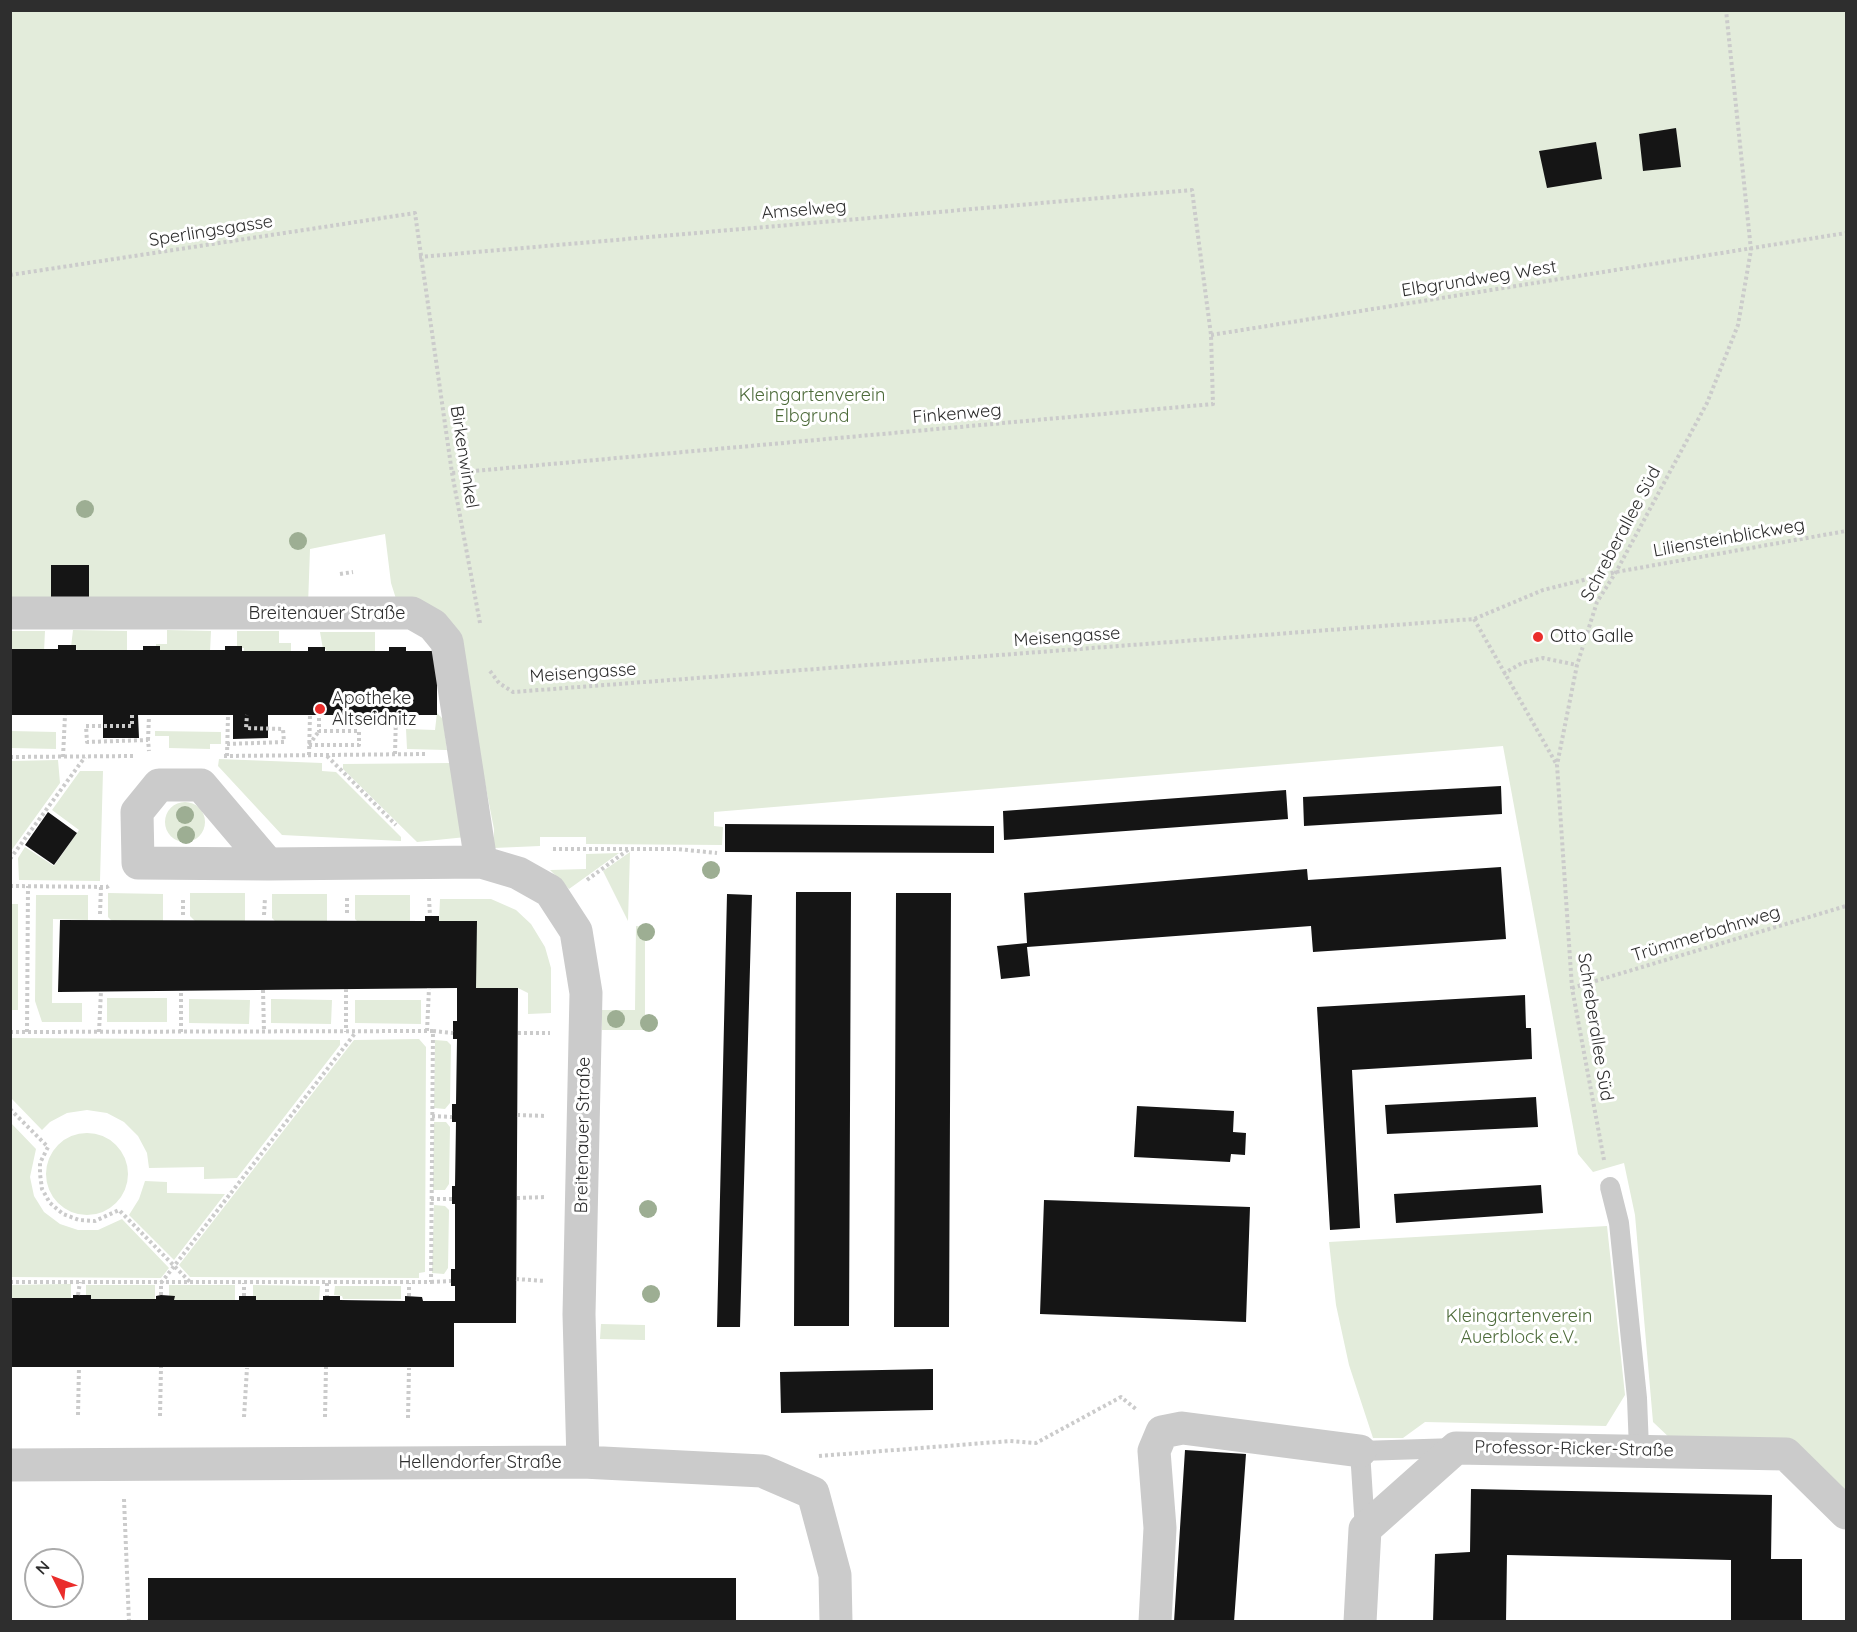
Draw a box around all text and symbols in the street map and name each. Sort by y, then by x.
street label: Amselweg [761,196,847,224]
street label: Sperlingsgasse [148,211,274,251]
street label: Elbgrundweg West [1400,256,1558,302]
park label: Kleingartenverein Elbgrund [739,385,885,428]
street label: Finkenweg [912,399,1002,429]
street label: Birkenwinkel [445,404,483,510]
street label: Schreberallee Süd [1576,463,1666,605]
street label: Liliensteinblickweg [1652,514,1806,562]
street label: Breitenauer Straße [249,603,405,625]
street label: Meisengasse [1013,622,1121,652]
place label: Otto Galle [1550,626,1634,648]
marker: Otto Galle [1531,630,1545,644]
street label: Meisengasse [529,658,637,688]
place label: Apotheke Altseidnitz [332,688,417,730]
marker: Apotheke Altseidnitz [313,702,327,716]
street label: Trümmerbahnweg [1629,901,1783,967]
street label: Schreberallee Süd [1573,951,1617,1103]
street label: Breitenauer Straße [571,1056,595,1214]
park label: Kleingartenverein Auerblock e.V. [1446,1306,1592,1348]
street label: Professor-Ricker-Straße [1474,1436,1674,1462]
street label: Hellendorfer Straße [398,1452,562,1474]
north arrow [24,1548,84,1608]
text: N [31,1556,53,1578]

